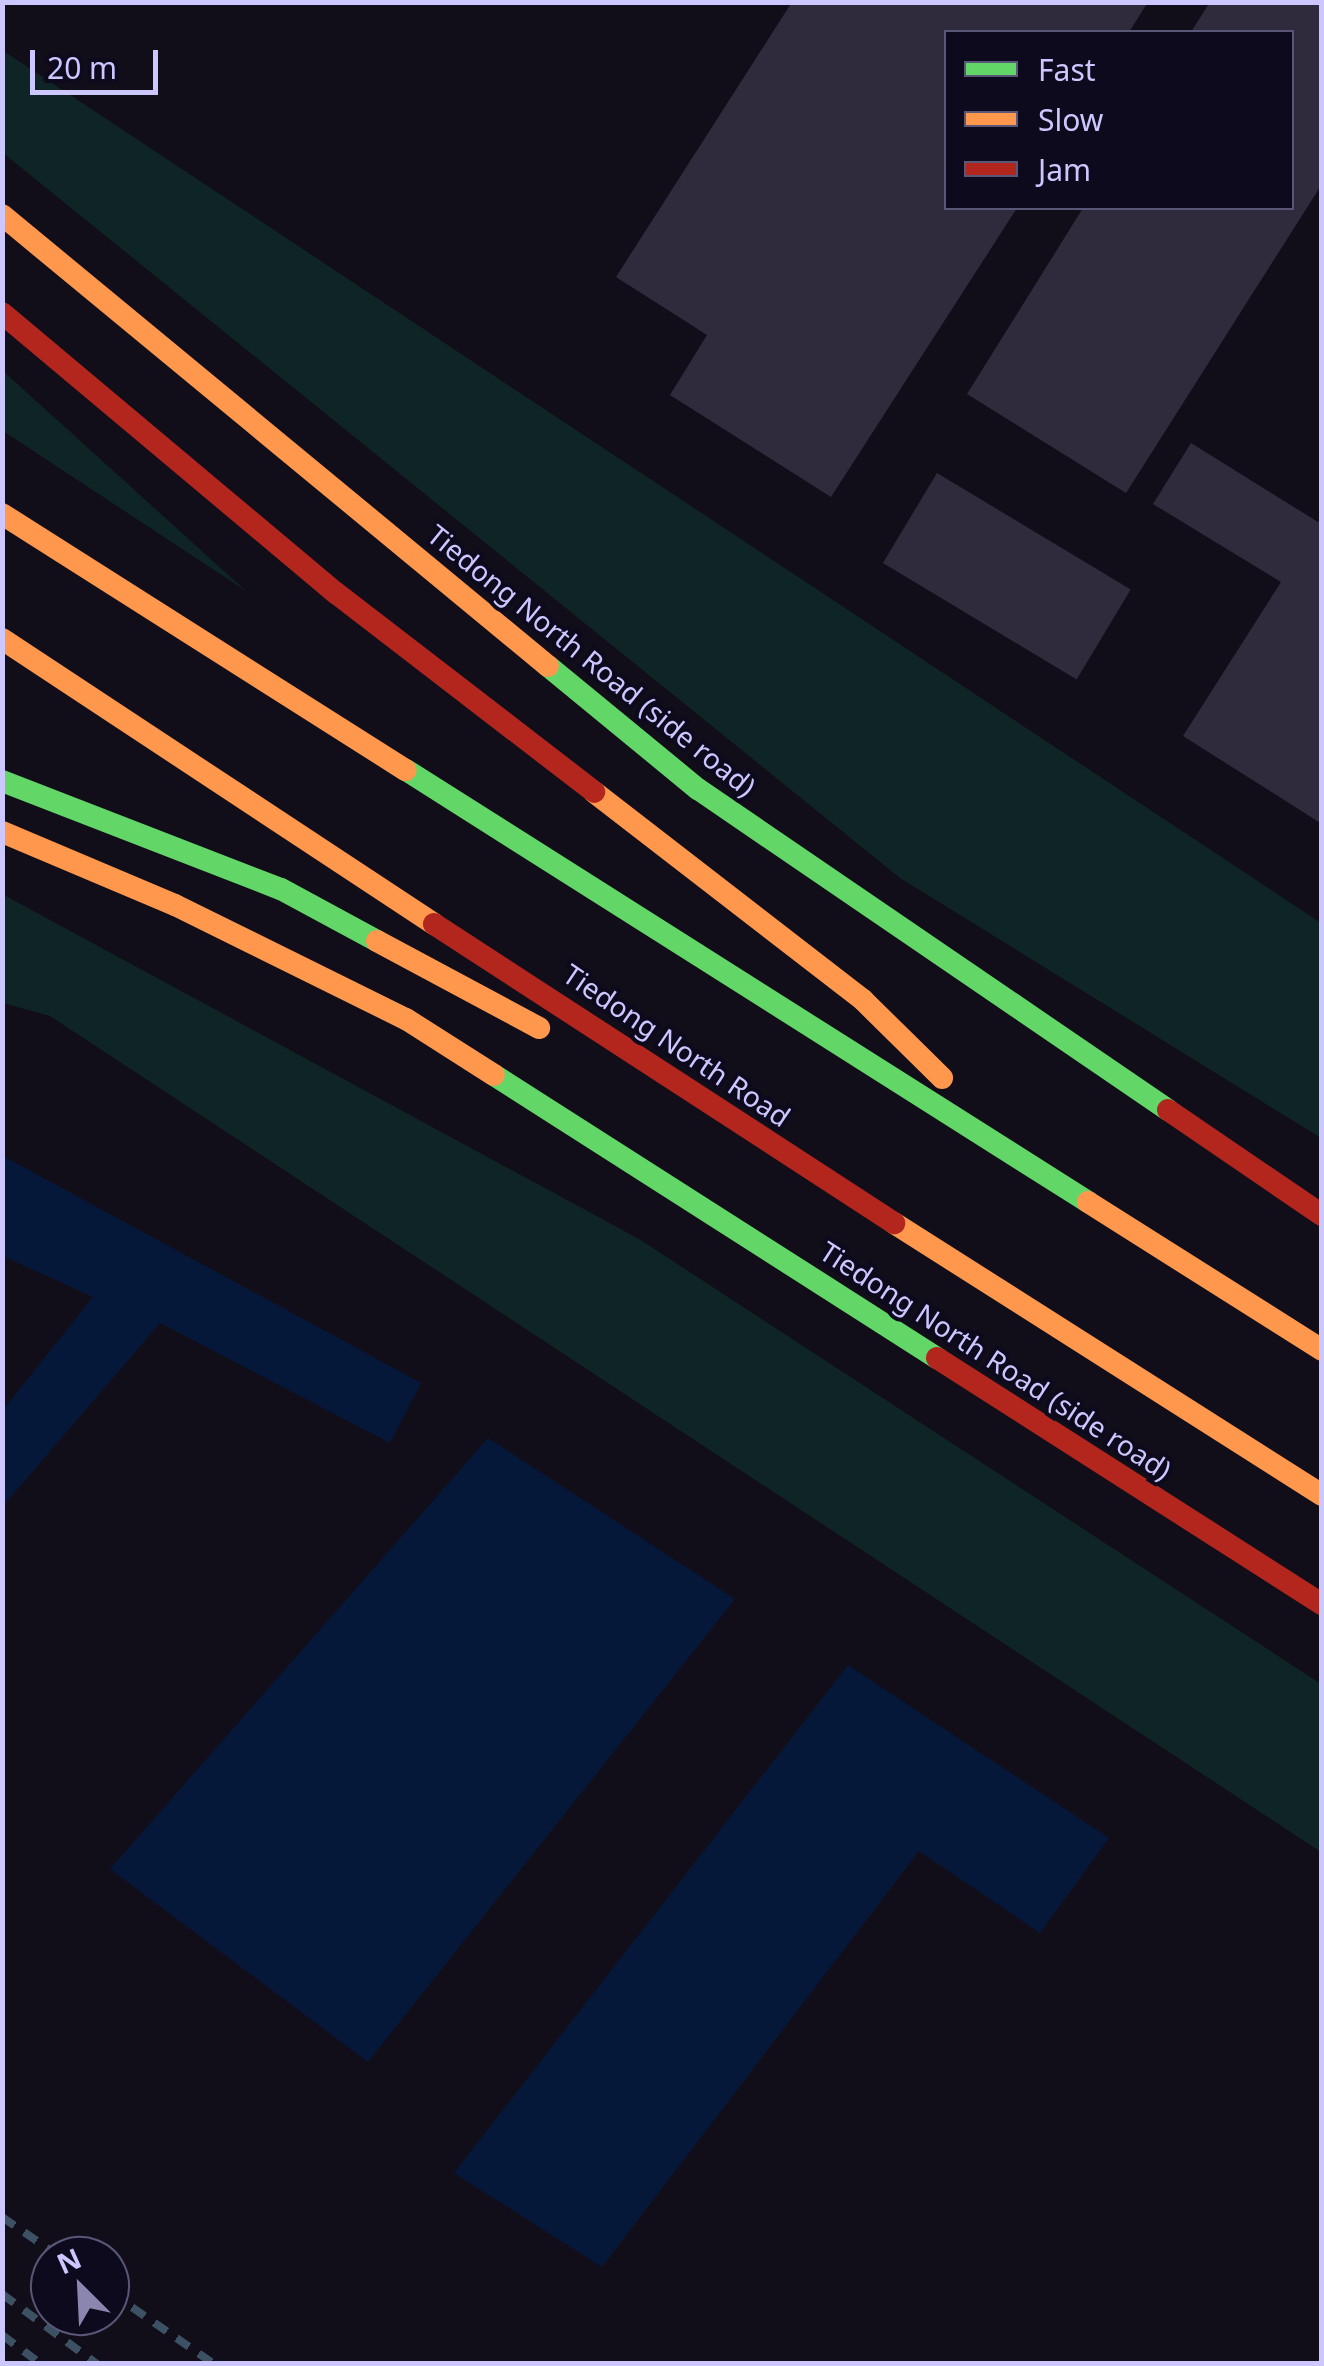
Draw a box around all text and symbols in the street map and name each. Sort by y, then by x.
scale bar [35,30,162,92]
legend [944,30,1294,210]
text: 20 m [47,47,117,88]
text: Fast [1038,49,1096,90]
text: Slow [1038,99,1103,140]
text: Jam [1038,149,1091,190]
street label: Tiedong North Road (side road) [421,517,763,803]
street label: Tiedong North Road [557,957,797,1133]
street label: Tiedong North Road (side road) [814,1234,1178,1486]
north arrow [30,2236,130,2336]
text: N [50,2238,87,2282]

